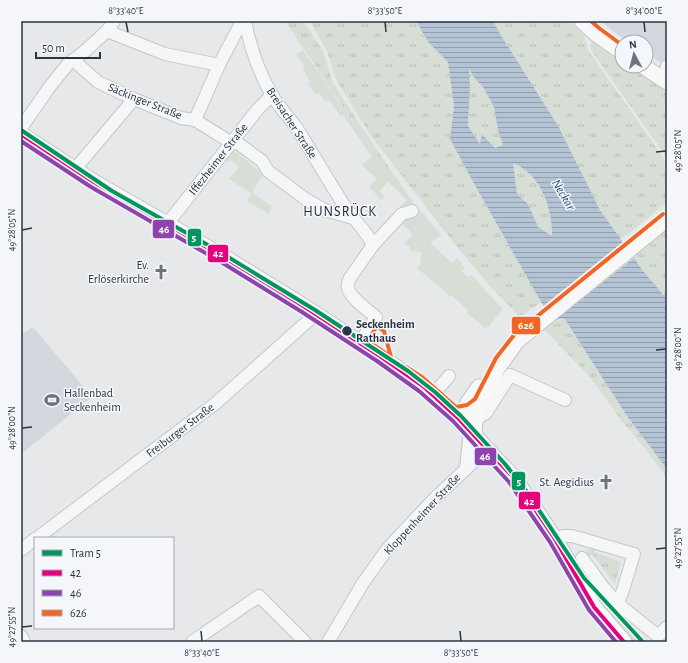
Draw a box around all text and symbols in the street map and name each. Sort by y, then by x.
text: 8°33'40"E [108,6,144,16]
text: 8°33'50"E [368,6,403,16]
text: 8°34'00"E [626,6,662,16]
scale bar [36,34,100,60]
north arrow [614,34,654,74]
text: N [628,39,637,50]
text: 50 m [42,42,65,54]
street label: Säckinger Straße [106,81,184,121]
street label: Breisacher Straße [265,85,319,161]
street label: Iffezheimer Straße [186,121,250,197]
text: 49°28'05"N [673,130,683,172]
water label: Neckar [549,177,578,213]
district label: HUNSRÜCK [303,202,377,219]
text: 49°28'05"N [7,209,17,251]
line badge: 46 [152,219,175,239]
text: 46 [159,224,169,235]
line badge: 5 [187,228,202,247]
text: 5 [192,232,197,243]
line badge: 42 [207,244,229,263]
text: 42 [213,248,223,259]
place label: Ev. Erlöserkirche [88,259,149,285]
church icon: Ev. Erlöserkirche [152,263,170,281]
line badge: 626 [511,316,541,335]
place label: Seckenheim Rathaus [356,318,415,344]
text: 626 [518,320,534,331]
marker: Seckenheim Rathaus [340,324,354,338]
text: 49°28'00"N [673,327,683,371]
place label: Hallenbad Seckenheim [64,387,121,413]
sports icon: Hallenbad Seckenheim [43,391,61,409]
street label: Freiburger Straße [144,401,216,459]
text: 49°28'00"N [7,406,17,450]
line badge: 46 [474,447,497,466]
text: 46 [480,451,490,462]
street label: Kloppenheimer Straße [381,471,463,557]
line badge: 5 [511,471,526,491]
church icon: St. Aegidius [597,473,615,491]
text: 5 [517,476,522,487]
place label: St. Aegidius [540,476,594,488]
line badge: 42 [518,491,541,510]
text: 42 [524,496,534,507]
text: 49°27'55"N [673,528,683,568]
legend [34,537,174,629]
text: Tram 5 [70,547,101,559]
text: 42 [70,567,82,579]
text: 46 [70,587,82,599]
text: 49°27'55"N [7,607,17,647]
text: 626 [70,607,87,619]
text: 8°33'40"E [184,648,220,658]
text: 8°33'50"E [444,648,479,658]

